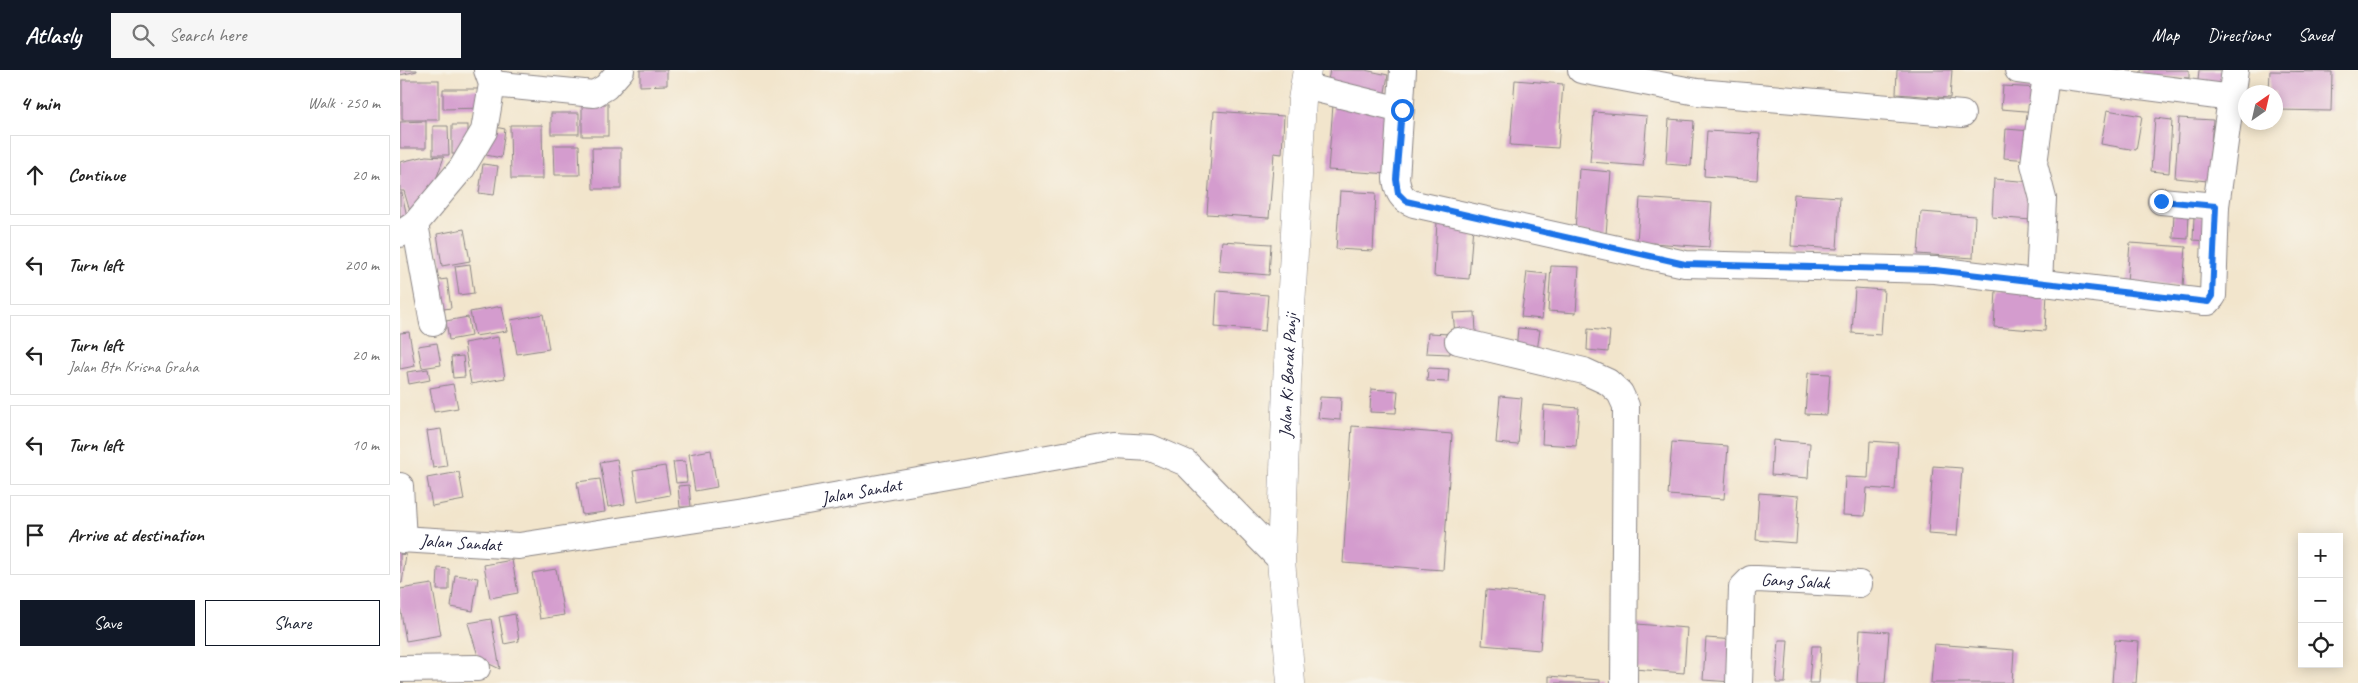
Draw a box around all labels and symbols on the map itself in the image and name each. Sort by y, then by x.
north arrow [2238,85,2283,130]
route start [1391,99,1414,122]
route end [2150,190,2173,213]
street label: Jalan Ki Barak Panji [1274,310,1302,439]
street label: Jalan Sandat [819,473,905,509]
street label: Jalan Sandat [419,529,504,556]
street label: Gang Salak [1760,568,1831,594]

